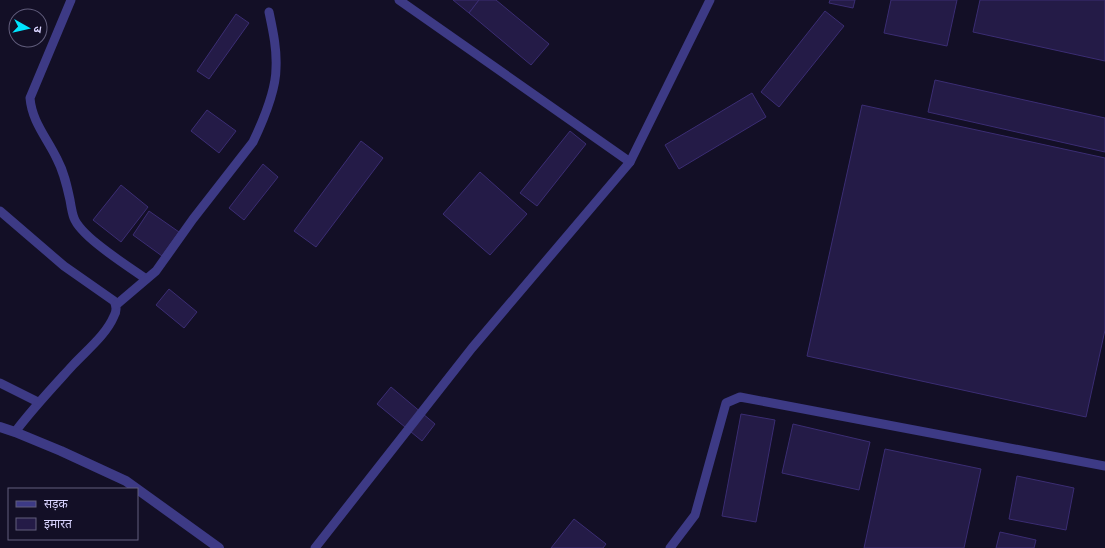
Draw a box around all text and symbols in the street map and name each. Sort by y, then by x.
north arrow [8,8,48,48]
text: उ [29,25,45,34]
legend [8,488,138,540]
text: सड़क [44,496,69,513]
text: इमारत [44,516,73,533]

